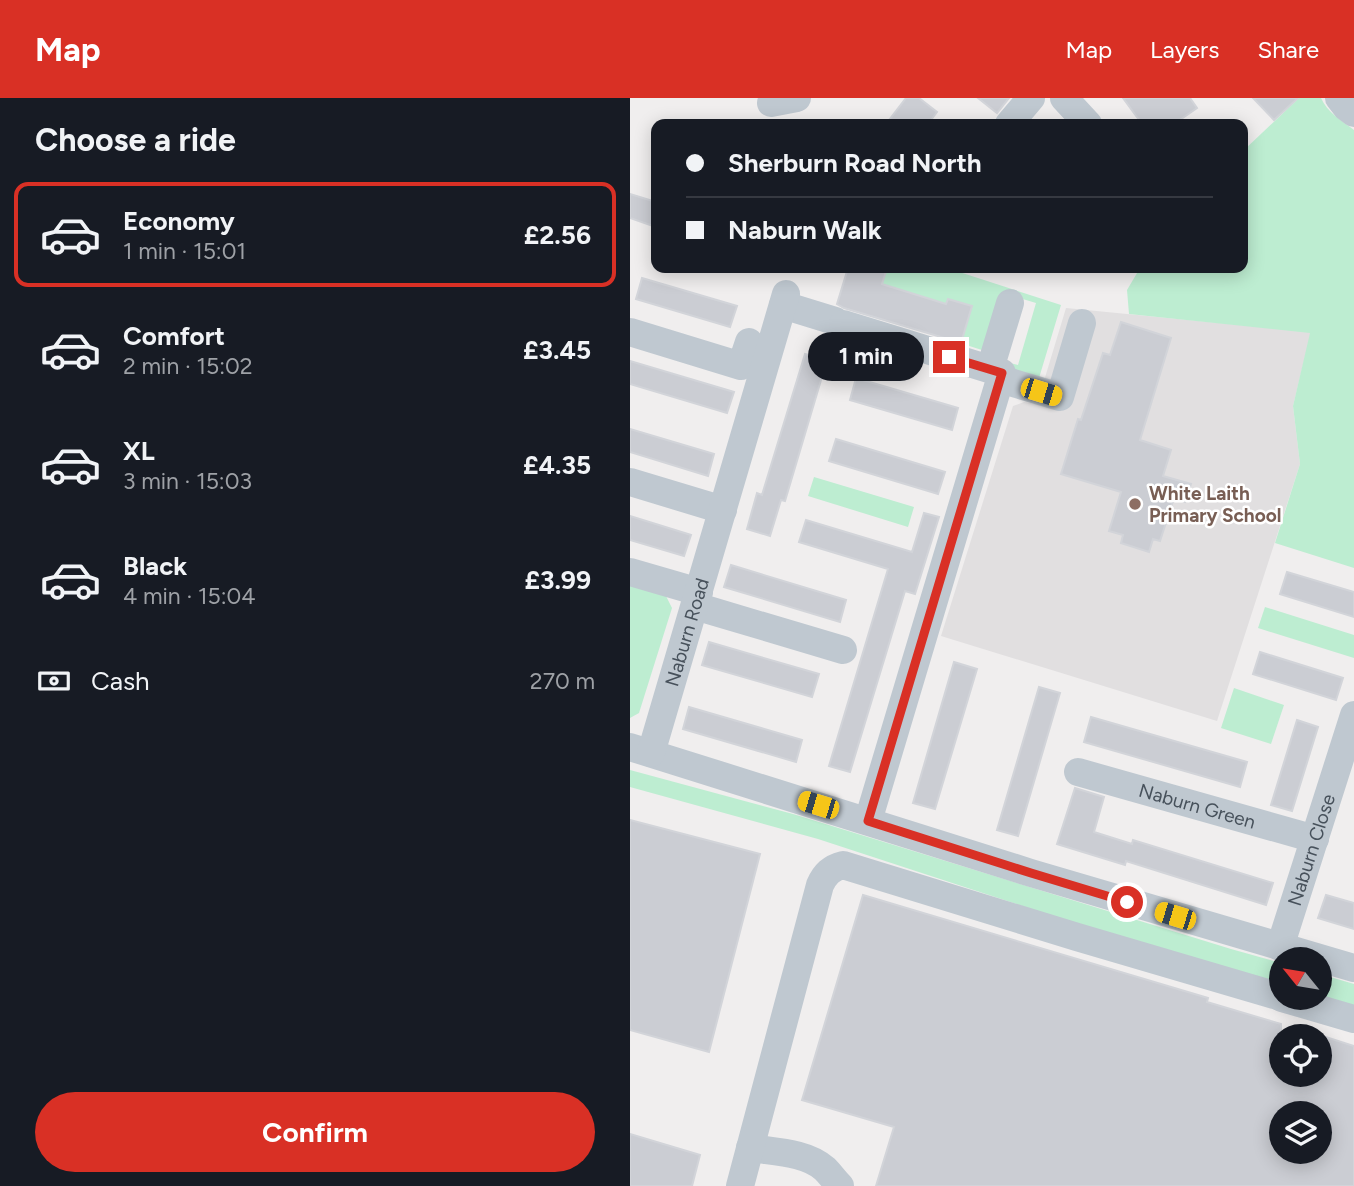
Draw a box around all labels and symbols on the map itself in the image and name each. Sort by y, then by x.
callout: 1 min [809,332,924,382]
route end [933,341,965,373]
car [1018,376,1065,408]
place label: White Laith Primary School [1149,482,1281,527]
marker: White Laith Primary School [1127,496,1143,512]
street label: Naburn Road [660,575,714,689]
street label: Naburn Green [1136,779,1258,834]
car [795,789,842,821]
street label: Naburn Close [1283,791,1340,909]
route start [1111,886,1143,918]
car [1152,900,1199,932]
north arrow [1269,947,1332,1010]

